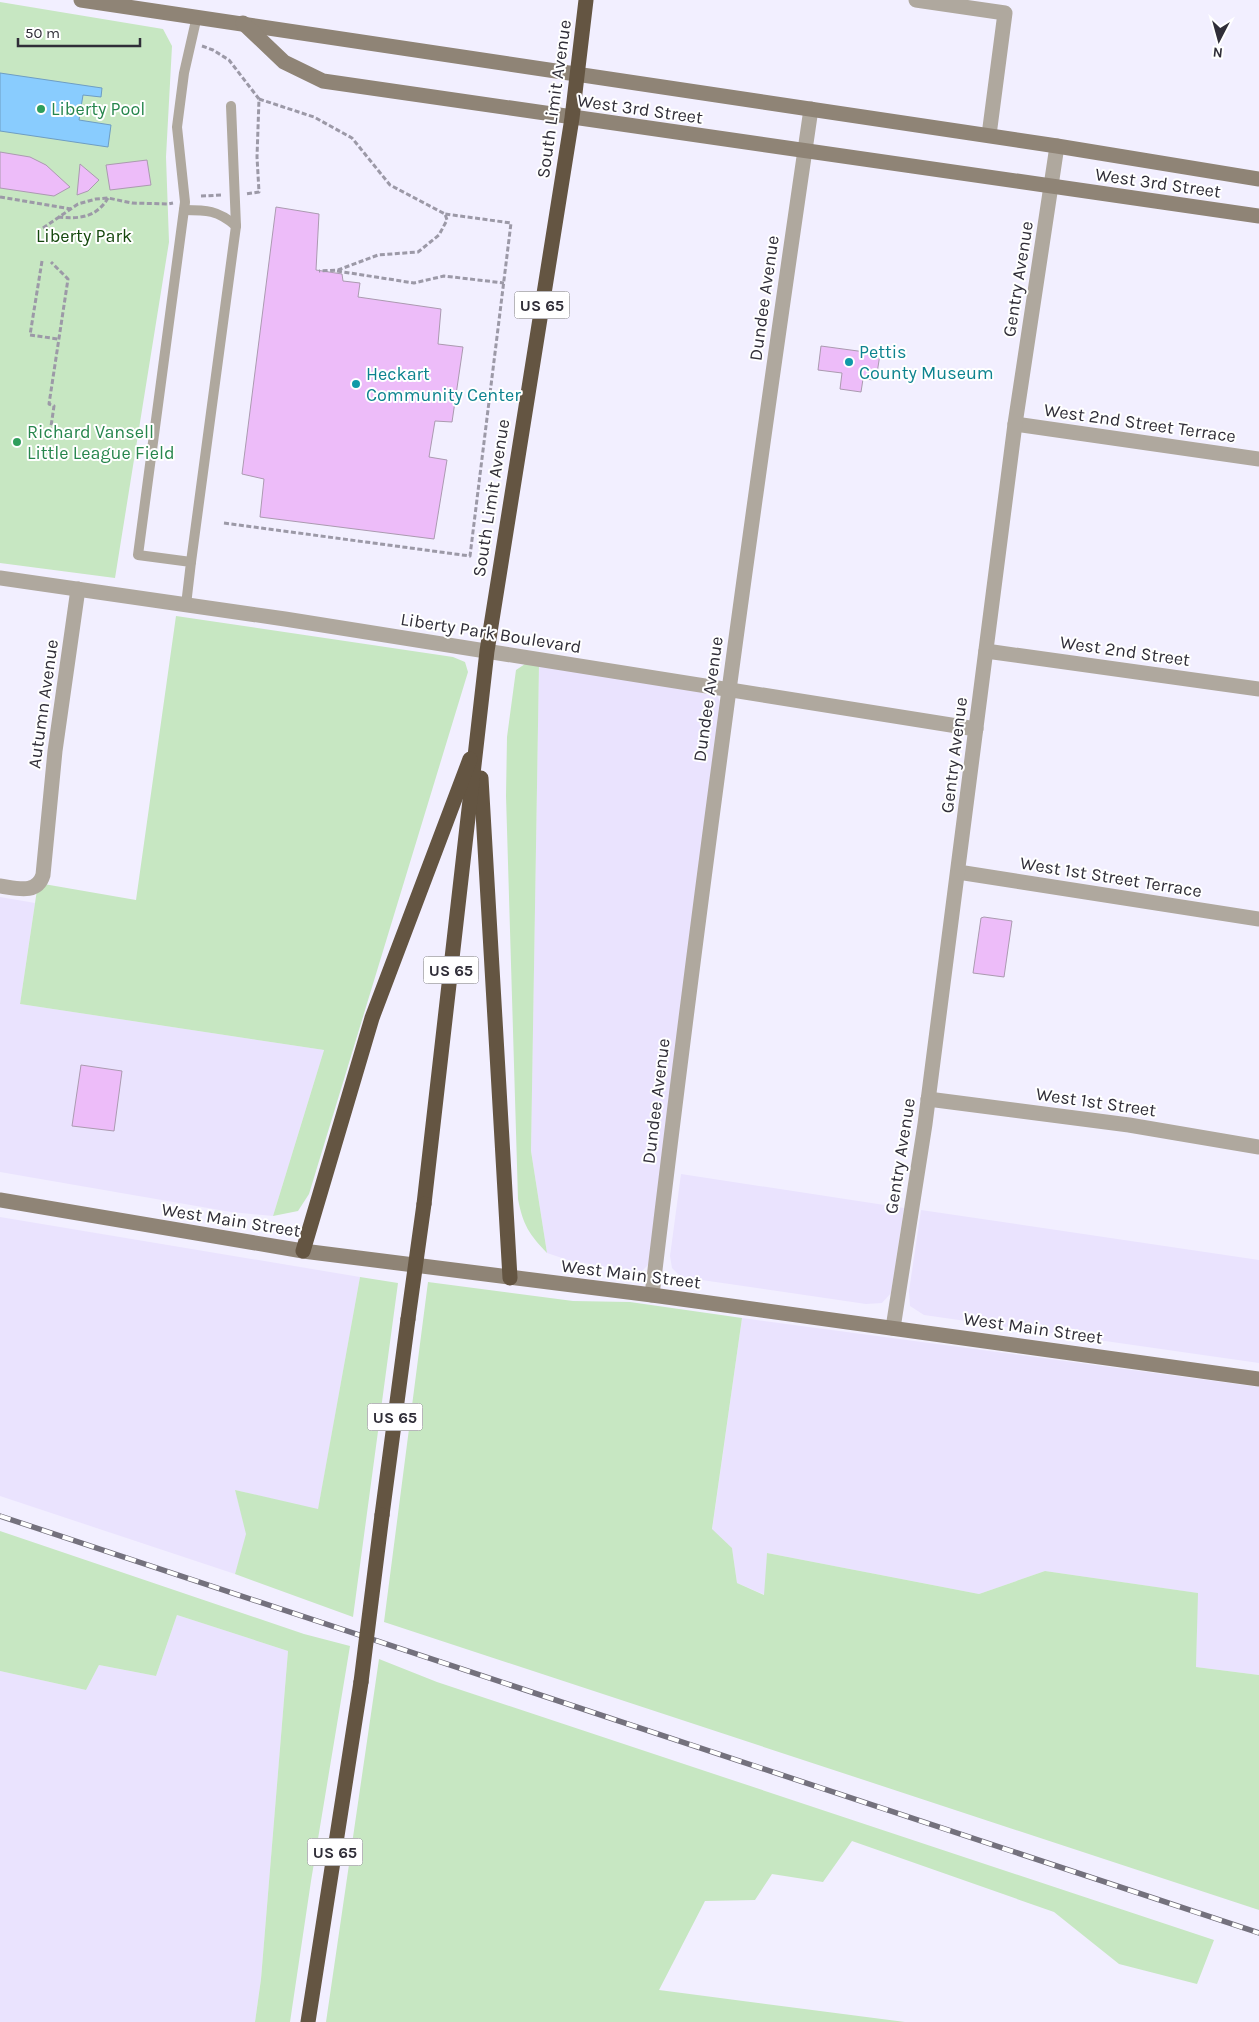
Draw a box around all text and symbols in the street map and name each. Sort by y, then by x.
scale bar [18,15,140,47]
north arrow [1194,15,1244,65]
street label: South Limit Avenue [532,18,576,180]
text: 50 m [25,24,60,42]
text: N [1212,43,1224,61]
street label: West 3rd Street [576,89,705,129]
place label: Liberty Pool [51,98,145,120]
marker: Liberty Pool [35,103,47,115]
street label: West 3rd Street [1094,163,1223,203]
street label: Gentry Avenue [998,220,1038,338]
park label: Liberty Park [36,225,132,247]
street label: Dundee Avenue [744,234,784,362]
road number: US 65 [514,292,570,318]
place label: Pettis County Museum [859,341,994,384]
marker: Pettis County Museum [843,356,855,368]
place label: Heckart Community Center [366,363,521,406]
marker: Heckart Community Center [350,378,362,390]
street label: West 2nd Street Terrace [1043,399,1237,447]
street label: South Limit Avenue [468,417,514,579]
place label: Richard Vansell Little League Field [27,421,175,464]
marker: Richard Vansell Little League Field [11,436,23,448]
street label: Liberty Park Boulevard [399,608,583,658]
street label: West 2nd Street [1059,631,1192,671]
street label: Dundee Avenue [688,635,728,763]
street label: Autumn Avenue [23,638,63,770]
street label: Gentry Avenue [936,696,972,814]
street label: West 1st Street Terrace [1019,852,1203,902]
road number: US 65 [424,956,478,984]
street label: Dundee Avenue [637,1037,675,1165]
street label: West 1st Street [1034,1083,1158,1121]
street label: Gentry Avenue [880,1097,920,1215]
street label: West Main Street [160,1198,302,1242]
street label: West Main Street [560,1255,702,1293]
street label: West Main Street [962,1307,1104,1349]
road number: US 65 [368,1404,422,1430]
road number: US 65 [308,1838,362,1865]

